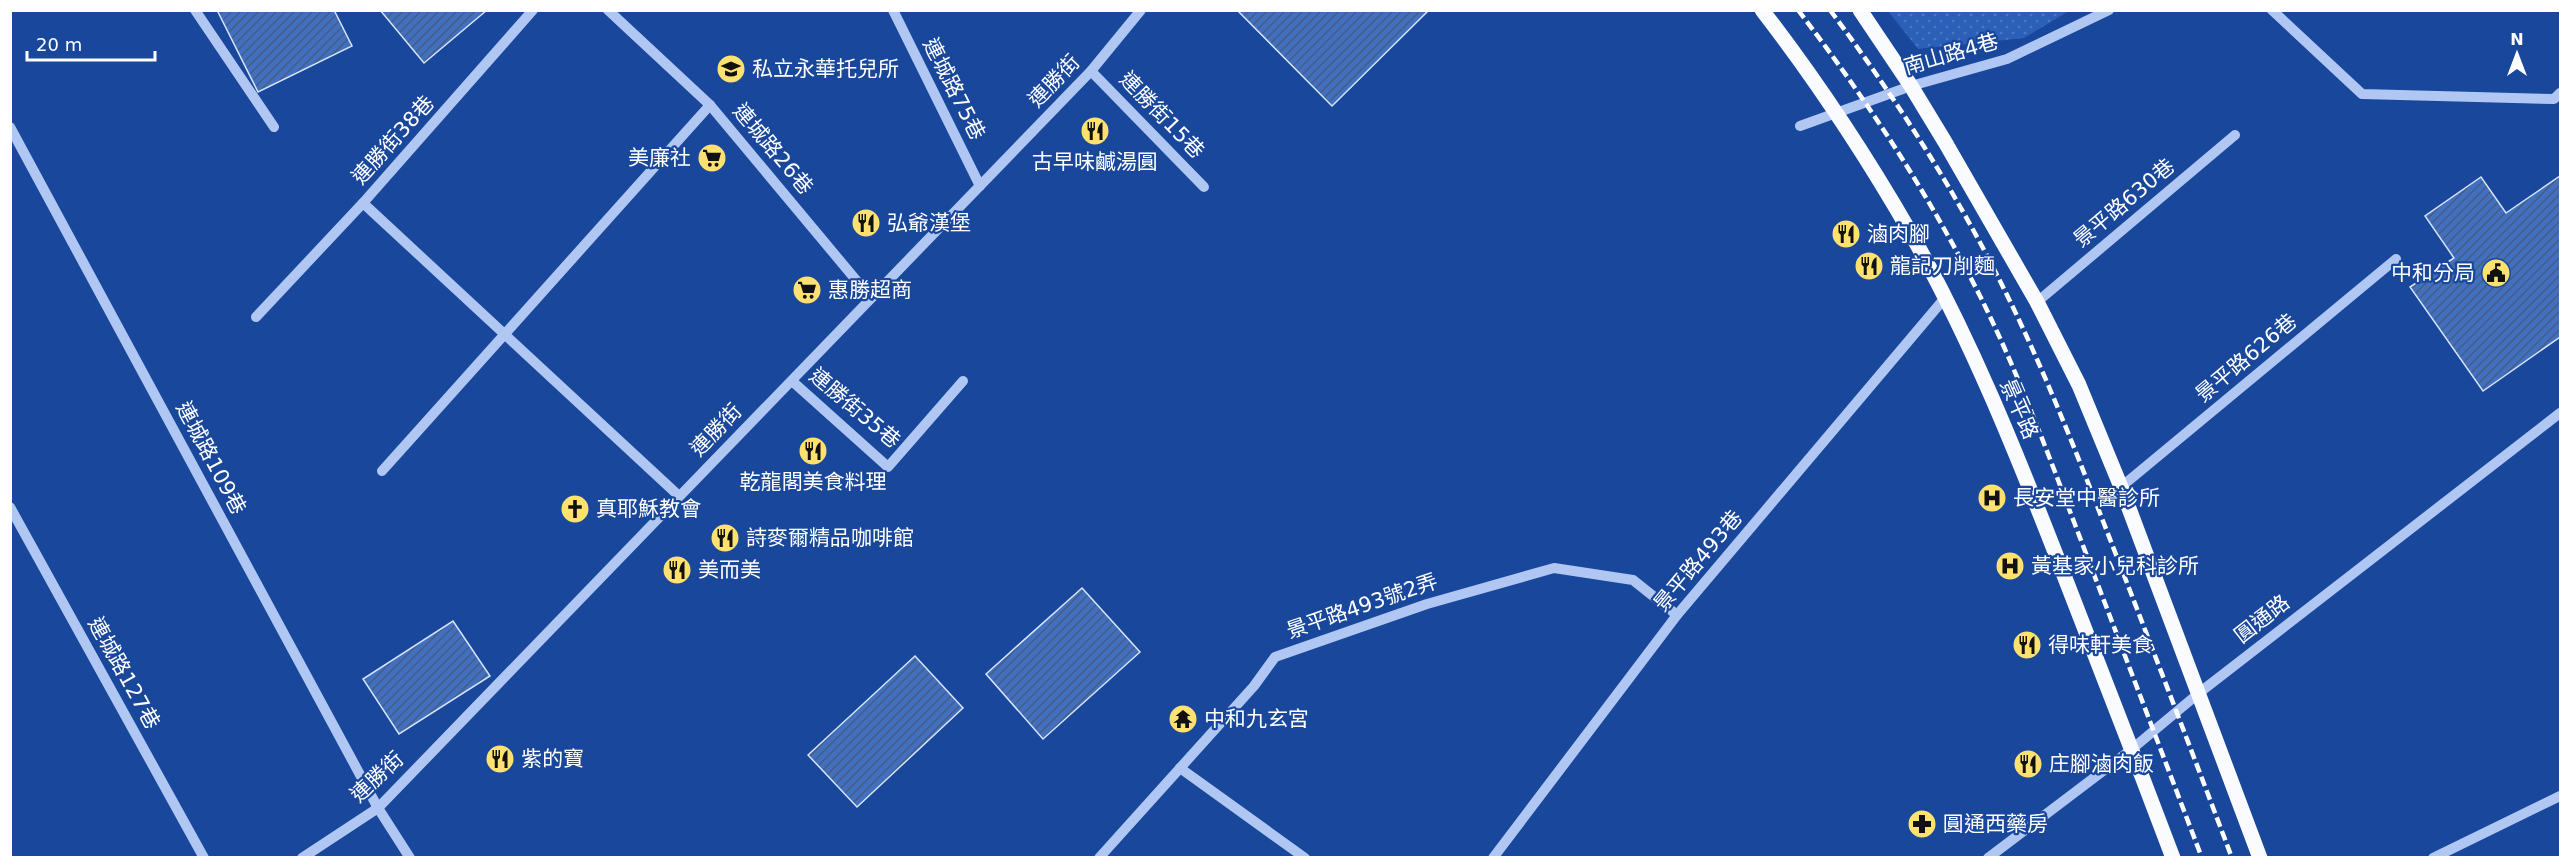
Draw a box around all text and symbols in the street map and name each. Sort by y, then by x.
scale bar [27,24,154,62]
north arrow [2487,24,2547,84]
street label: 南山路4巷 [1901,29,2001,79]
text: N [2510,30,2524,49]
text: 20 m [36,34,82,55]
street label: 連城路75巷 [918,34,990,144]
street label: 連勝街 [1023,50,1085,112]
school or university icon: 私立永華托兒所 [715,53,747,85]
place label: 私立永華托兒所 [752,57,899,81]
street label: 連勝街15巷 [1115,67,1209,163]
street label: 連勝街38巷 [347,91,439,189]
street label: 連城路26巷 [728,99,818,199]
restaurant icon: 古早味鹹湯圓 [1079,115,1111,147]
supermarket icon: 美廉社 [696,142,728,174]
place label: 美廉社 [628,146,691,170]
place label: 古早味鹹湯圓 [1032,150,1158,174]
street label: 景平路630巷 [2069,154,2179,252]
restaurant icon: 弘爺漢堡 [850,207,882,239]
place label: 弘爺漢堡 [887,211,971,235]
restaurant icon: 滷肉腳 [1830,218,1862,250]
place label: 滷肉腳 [1867,222,1930,246]
restaurant icon: 龍記刀削麵 [1853,250,1885,282]
place label: 龍記刀削麵 [1890,254,1995,278]
public building icon: 中和分局 [2480,257,2512,289]
place label: 中和分局 [2391,261,2475,285]
supermarket icon: 惠勝超商 [791,274,823,306]
place label: 惠勝超商 [828,278,912,302]
street label: 景平路626巷 [2191,309,2301,407]
street label: 連勝街35巷 [805,363,905,453]
street label: 景平路 [1995,375,2043,443]
street label: 連城路109巷 [171,398,251,518]
street label: 連勝街 [685,399,747,461]
restaurant icon: 乾龍閣美食料理 [797,435,829,467]
place label: 乾龍閣美食料理 [740,470,887,494]
hospital icon: 長安堂中醫診所 [1976,482,2008,514]
place label: 長安堂中醫診所 [2013,486,2160,510]
church icon: 真耶穌教會 [559,493,591,525]
place label: 真耶穌教會 [596,497,701,521]
street label: 景平路493巷 [1649,506,1747,616]
restaurant icon: 詩麥爾精品咖啡館 [709,522,741,554]
place label: 詩麥爾精品咖啡館 [746,526,914,550]
hospital icon: 黃基家小兒科診所 [1994,550,2026,582]
restaurant icon: 美而美 [661,554,693,586]
place label: 黃基家小兒科診所 [2031,554,2199,578]
place label: 美而美 [698,558,761,582]
street label: 景平路493號2弄 [1283,569,1441,643]
street label: 圓通路 [2230,590,2294,648]
street label: 連城路127巷 [83,613,165,733]
restaurant icon: 得味軒美食 [2011,629,2043,661]
place label: 得味軒美食 [2048,633,2153,657]
temple icon: 中和九玄宮 [1167,703,1199,735]
place label: 中和九玄宮 [1204,707,1309,731]
restaurant icon: 紫的寶 [484,743,516,775]
street label: 連勝街 [346,747,408,807]
place label: 紫的寶 [521,747,584,771]
restaurant icon: 庄腳滷肉飯 [2012,748,2044,780]
place label: 庄腳滷肉飯 [2049,752,2154,776]
pharmacy icon: 圓通西藥房 [1906,808,1938,840]
place label: 圓通西藥房 [1943,812,2048,836]

